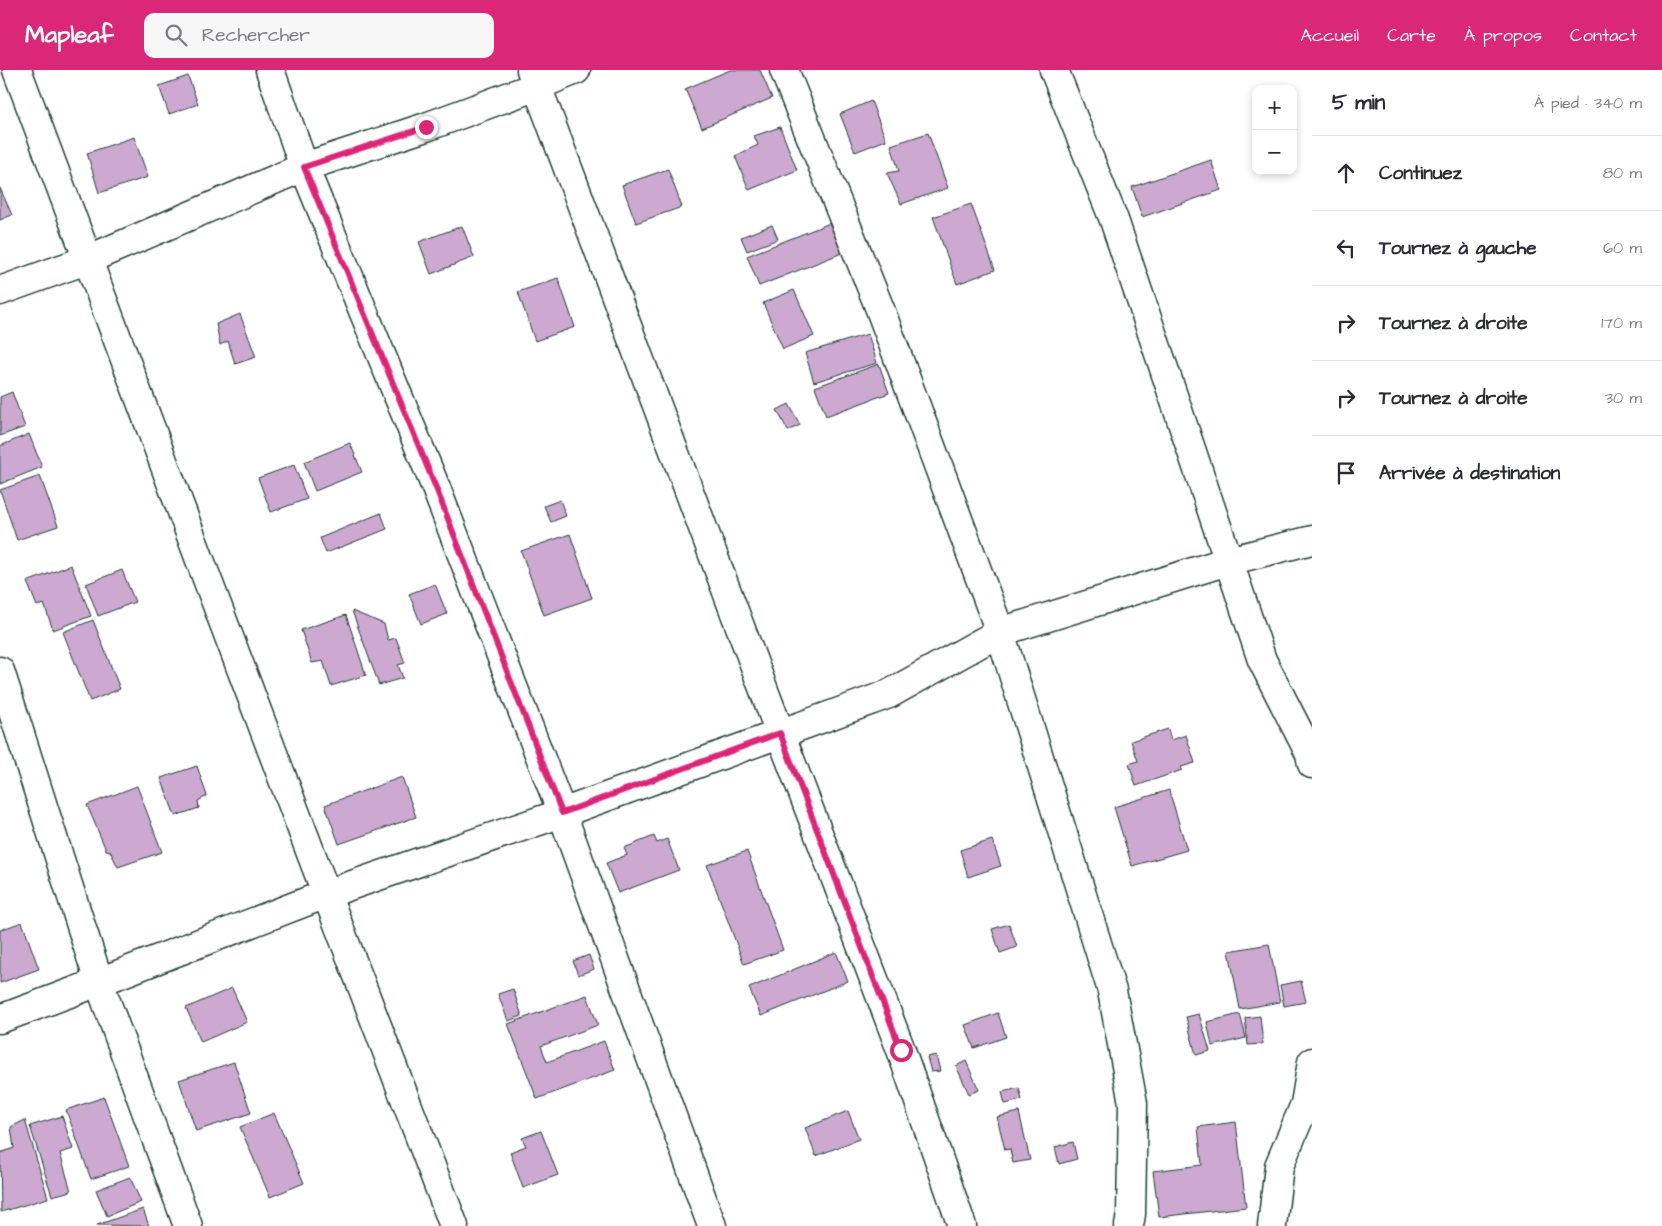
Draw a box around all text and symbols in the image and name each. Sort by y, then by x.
search box [144,13,494,58]
text: Mapleaf [25,18,114,52]
icon: search [162,21,190,49]
text: Rechercher [202,22,310,49]
text: Accueil [1300,23,1359,48]
text: Carte [1387,23,1436,48]
text: À propos [1464,23,1542,48]
text: Contact [1570,23,1637,48]
map controls [1252,85,1297,175]
button: + [1252,85,1297,130]
text: 5 min [1332,88,1385,117]
text: À pied · 340 m [1534,92,1642,114]
route end [415,116,438,139]
button: − [1252,130,1297,175]
icon: ahead [1332,159,1360,187]
text: Continuez [1379,160,1462,187]
text: 80 m [1603,162,1642,184]
icon: left [1332,234,1360,262]
text: Tournez à gauche [1379,235,1537,262]
text: 60 m [1603,237,1642,259]
icon: right [1332,309,1360,337]
text: Tournez à droite [1379,310,1527,337]
text: 170 m [1601,312,1642,334]
icon: right [1332,384,1360,412]
text: Tournez à droite [1379,385,1527,412]
text: 30 m [1605,387,1642,409]
icon: arrive [1332,459,1360,487]
text: Arrivée à destination [1379,460,1560,487]
route start [890,1039,913,1062]

